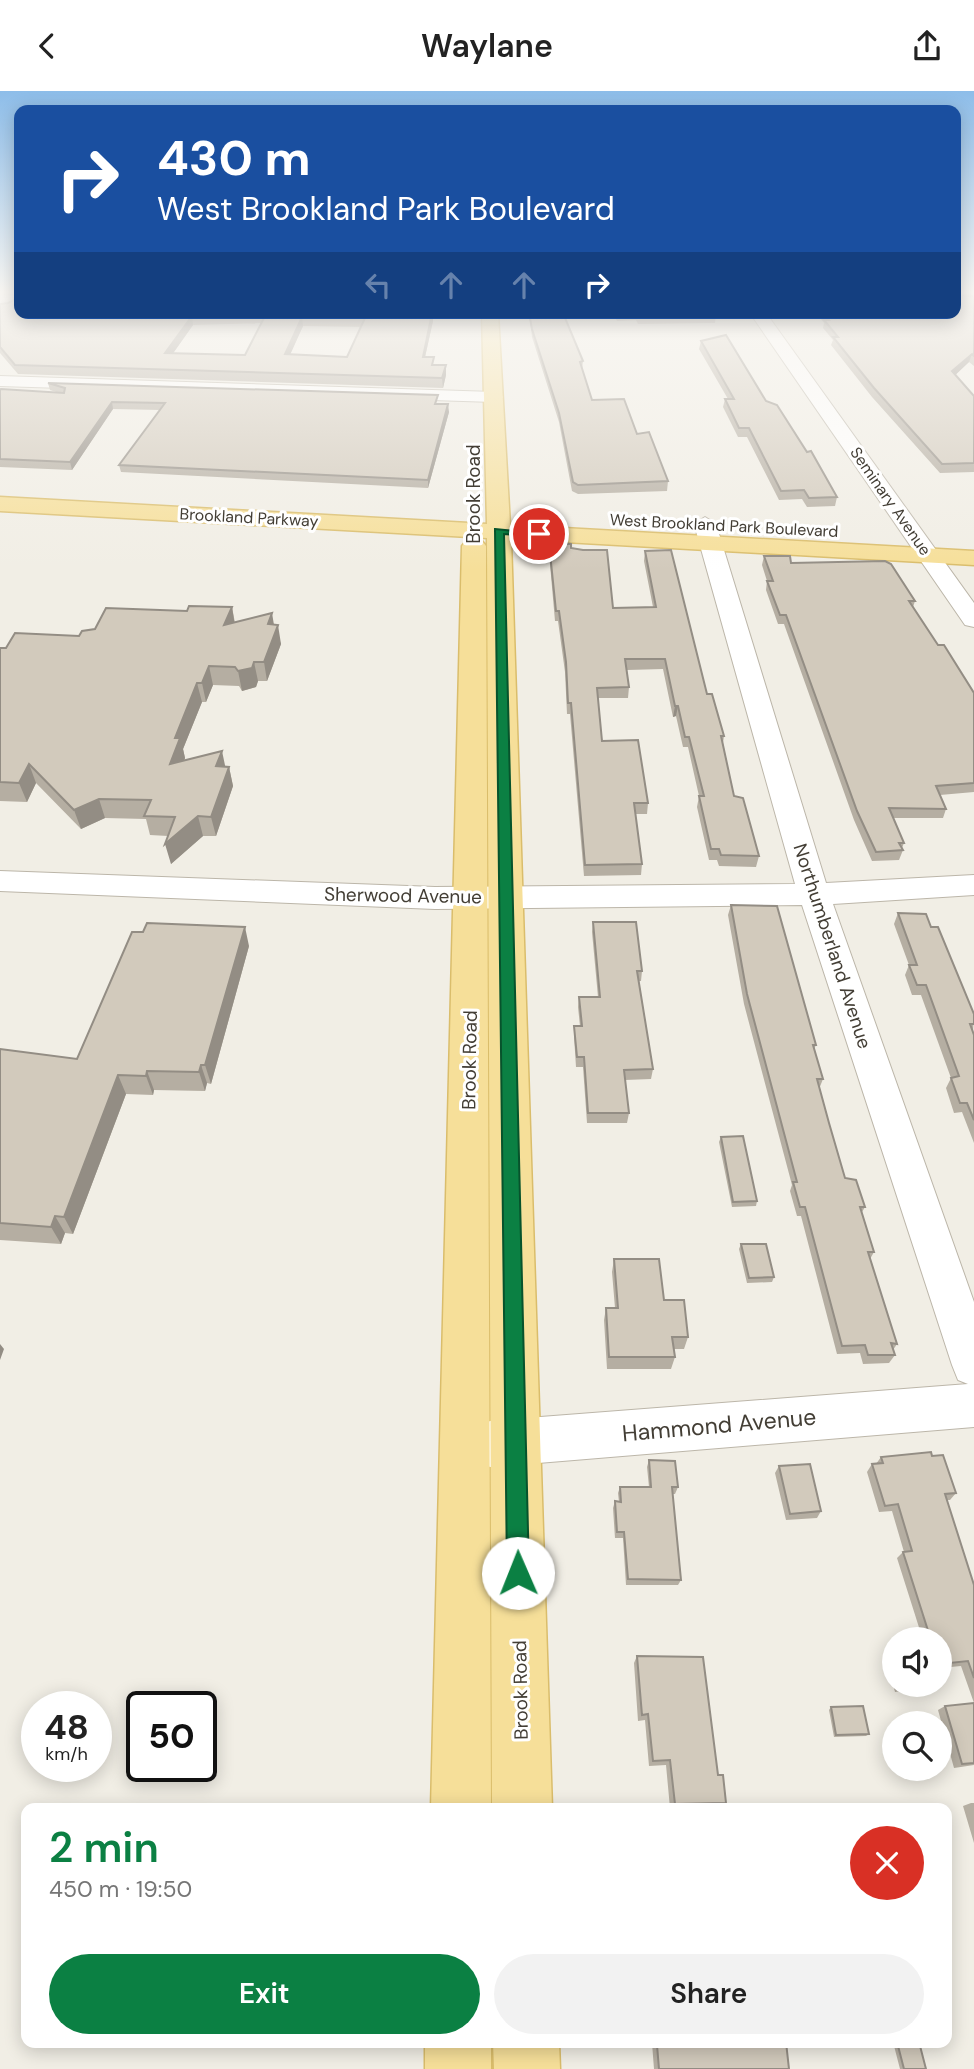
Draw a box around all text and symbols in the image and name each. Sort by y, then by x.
text: Waylane [421,25,553,67]
icon: back [28,27,66,65]
icon: share [908,27,946,65]
text: 430 m [157,126,311,190]
icon: right [42,133,133,224]
text: West Brookland Park Boulevard [157,188,615,230]
icon: left [359,266,397,304]
icon: ahead [432,266,470,304]
icon: ahead [505,266,543,304]
icon: right [578,266,616,304]
street label: Seminary Avenue [845,443,936,560]
street label: Brook Road [461,444,486,544]
street label: Brookland Parkway [179,503,319,532]
pin [509,504,569,564]
street label: West Brookland Park Boulevard [609,509,839,542]
icon: arrive [520,515,558,553]
street label: Northumberland Avenue [788,840,878,1052]
street label: Sherwood Avenue [324,882,482,909]
street label: Brook Road [456,1010,483,1110]
street label: Hammond Avenue [621,1402,817,1448]
position arrow [481,1536,555,1610]
map controls [882,1627,952,1781]
button: sound [882,1627,952,1697]
street label: Brook Road [507,1640,534,1740]
speed limit sign: 50 [126,1691,217,1782]
text: 48 [44,1704,89,1750]
button: search [882,1711,952,1781]
text: km/h [45,1742,88,1766]
text: 2 min [49,1820,159,1875]
button: close [850,1826,924,1900]
text: 450 m · 19:50 [49,1874,192,1904]
button: Exit [49,1954,480,2034]
button: Share [494,1954,924,2034]

